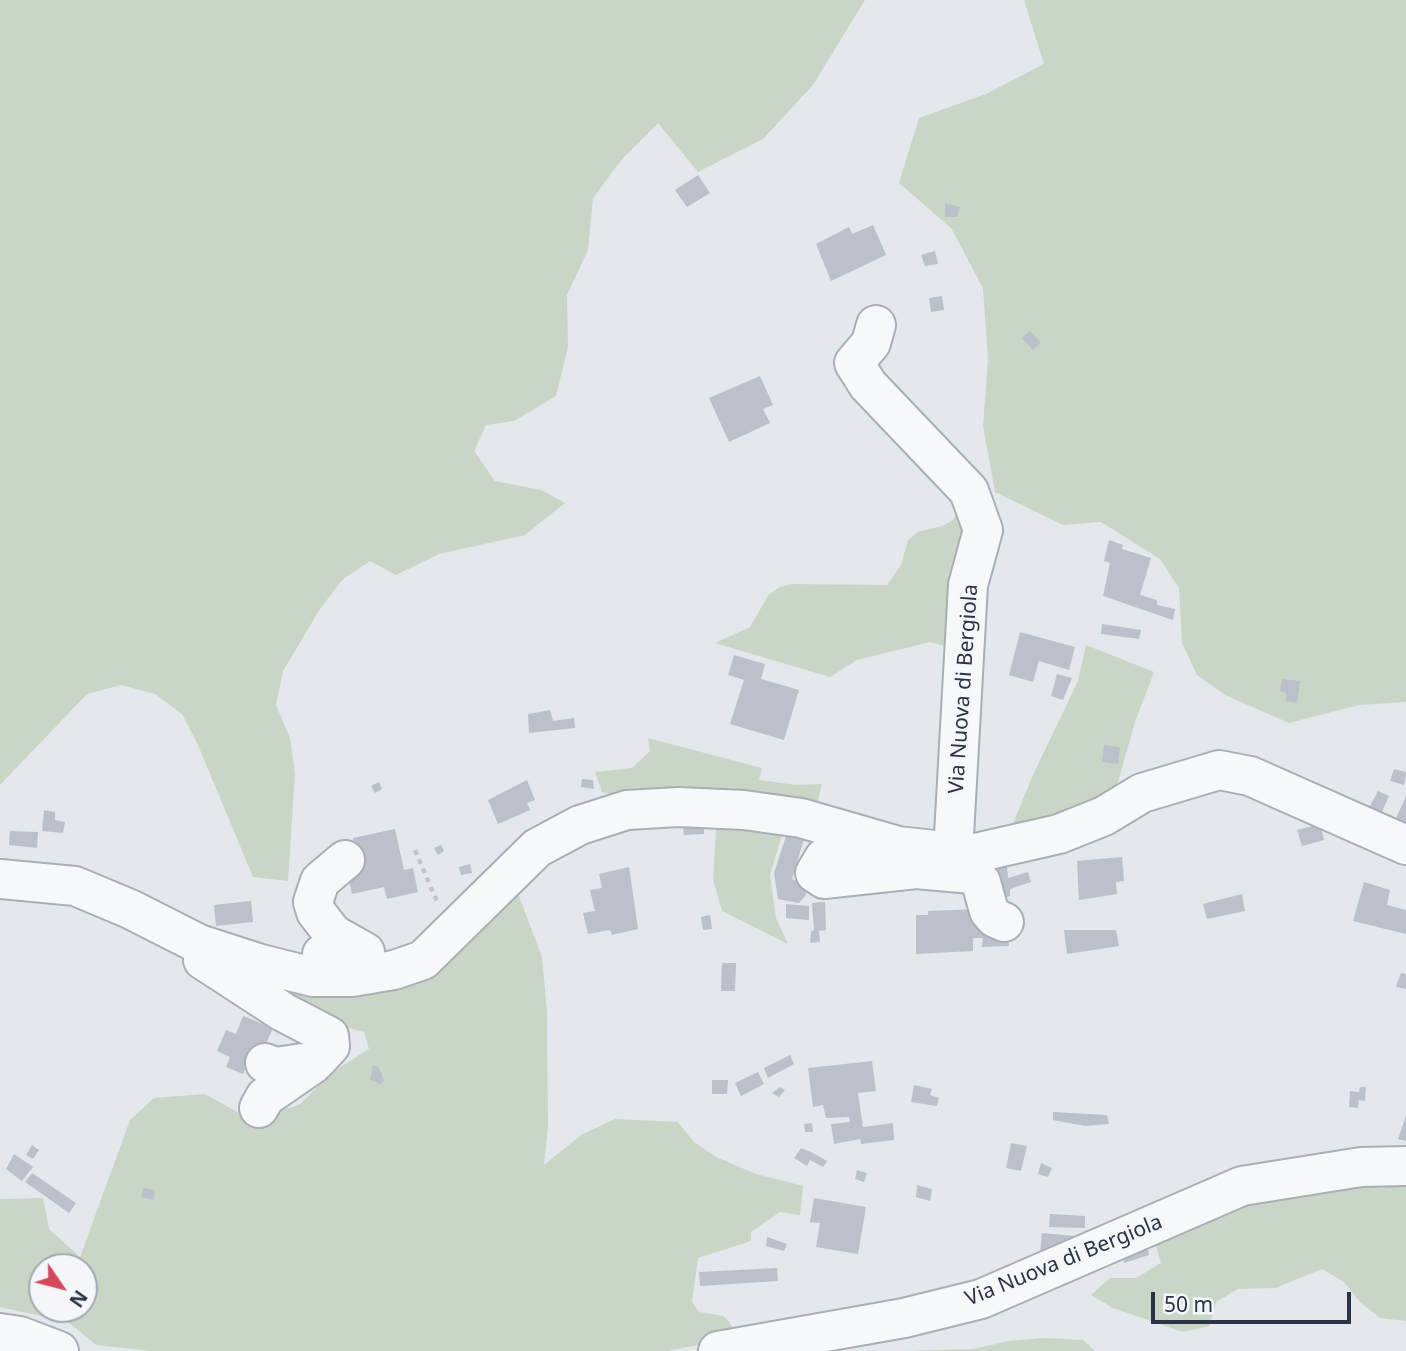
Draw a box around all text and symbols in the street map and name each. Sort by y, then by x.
street label: Via Nuova di Bergiola [944,583,984,795]
street label: Via Nuova di Bergiola [962,1210,1166,1312]
north arrow [28,1253,98,1323]
scale bar [1154,1278,1354,1322]
text: N [63,1285,94,1313]
text: 50 m [1164,1290,1213,1318]

